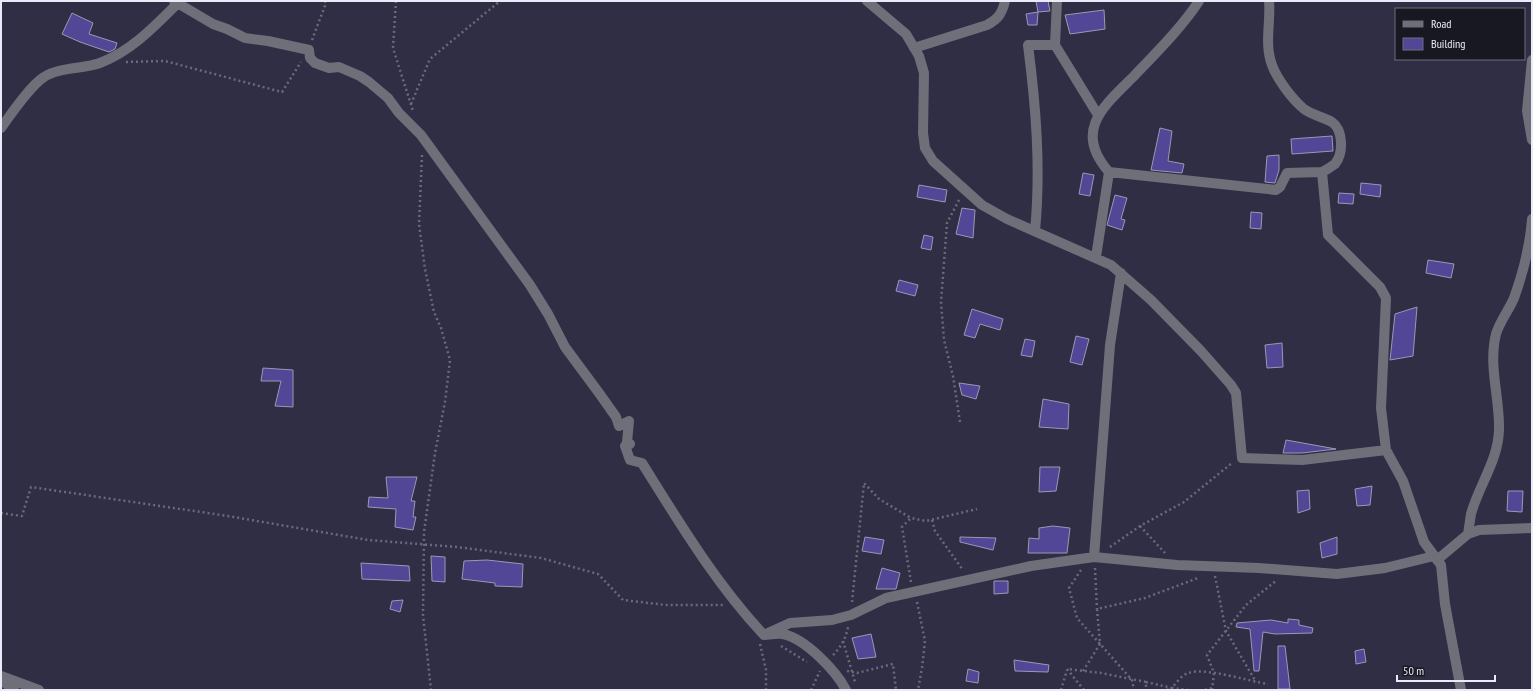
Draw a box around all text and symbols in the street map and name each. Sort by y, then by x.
legend [1395,8,1525,60]
text: Road [1431,16,1451,31]
text: Building [1431,36,1466,51]
scale bar [1397,657,1495,683]
text: 50 m [1403,663,1424,678]

